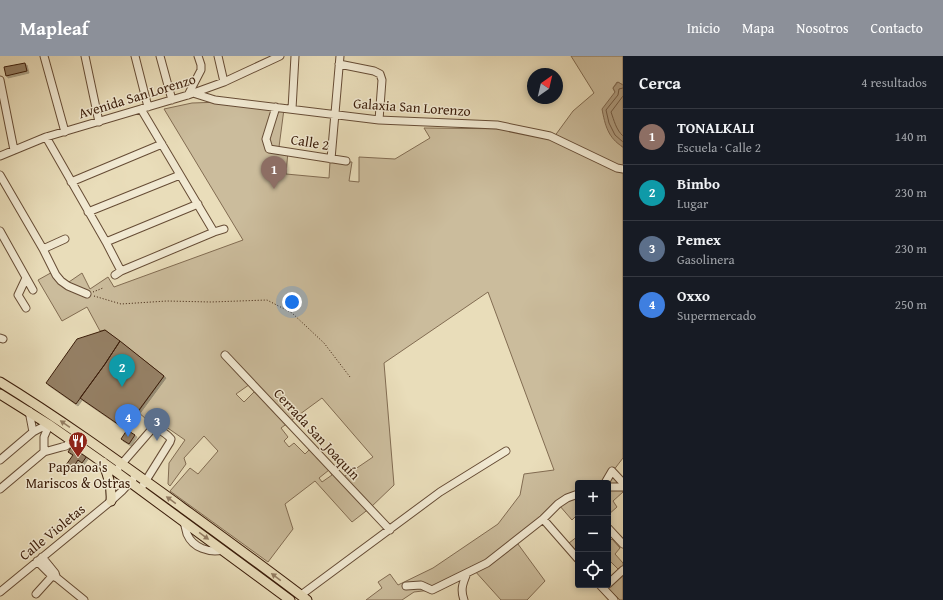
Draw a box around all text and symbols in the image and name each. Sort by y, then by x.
text: Mapleaf [20,14,89,42]
text: Inicio [687,18,720,38]
text: Mapa [742,18,774,38]
text: Nosotros [796,18,849,38]
text: Contacto [871,18,923,38]
north arrow [527,68,563,104]
street label: Avenida San Lorenzo [76,69,198,123]
text: Cerca [639,70,681,95]
text: 4 resultados [861,73,927,92]
street label: Galaxia San Lorenzo [353,93,471,121]
text: TONALKALI [677,117,755,138]
text: 1 [649,127,655,146]
text: 140 m [895,127,927,146]
street label: Calle 2 [289,129,331,155]
text: Escuela · Calle 2 [677,138,761,157]
pin: 1 [261,156,287,189]
text: Bimbo [677,173,720,194]
text: 2 [649,183,655,202]
text: 230 m [895,183,927,202]
text: Lugar [677,194,708,213]
text: Pemex [677,229,721,250]
text: 3 [649,239,655,258]
text: 230 m [895,239,927,258]
text: Gasolinera [677,250,735,269]
text: Oxxo [677,285,710,306]
your location [282,292,302,312]
text: 4 [649,295,655,314]
text: 250 m [895,295,927,314]
text: Supermercado [677,306,756,325]
pin: 2 [109,354,135,387]
street label: Cerrada San Joaquín [269,384,365,484]
pin: 4 [115,404,141,437]
pin: 3 [144,408,170,441]
one-way arrow [59,421,71,428]
restaurant icon: Papanoa's Mariscos & Ostras [67,430,89,458]
place label: Papanoa's Mariscos & Ostras [26,457,130,493]
map controls [575,480,611,588]
button: + [575,480,611,516]
one-way arrow [166,495,177,504]
street label: Calle Violetas [15,499,89,565]
button: − [575,516,611,552]
one-way arrow [199,532,209,540]
button: locate [575,552,611,588]
one-way arrow [271,573,281,581]

